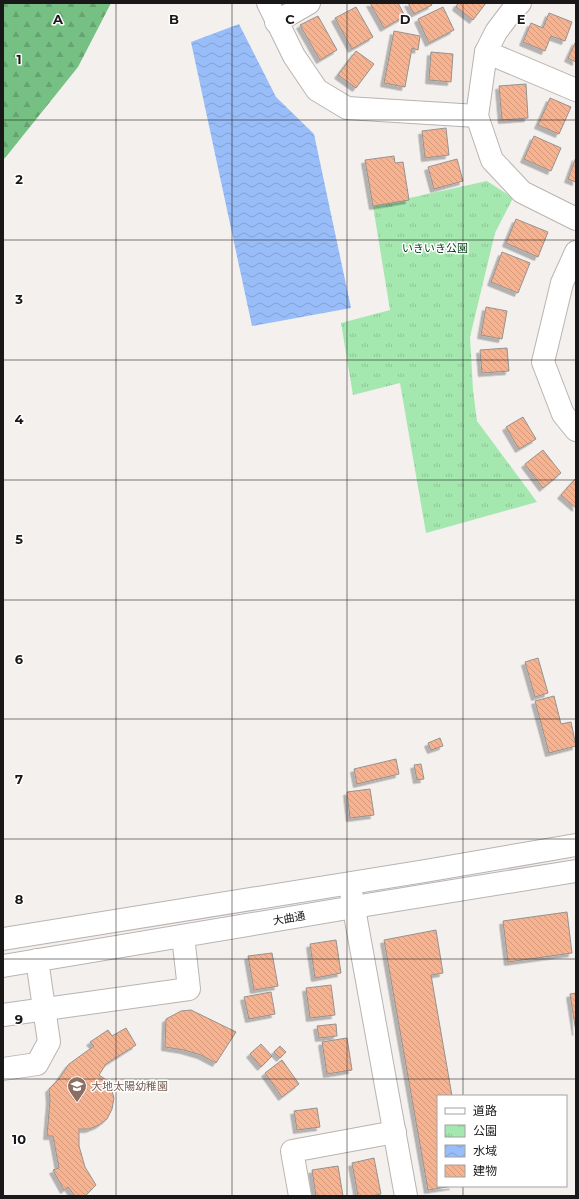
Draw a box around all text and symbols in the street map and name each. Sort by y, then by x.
text: A [52,11,64,27]
text: B [169,11,179,27]
text: C [285,11,295,27]
text: D [400,11,411,27]
text: E [517,11,526,27]
text: 1 [16,51,22,67]
text: 2 [15,171,23,187]
park label: いきいき公園 [402,241,468,255]
text: 3 [14,291,23,307]
text: 4 [15,411,24,427]
text: 5 [15,531,23,547]
text: 6 [15,651,24,667]
text: 7 [15,771,23,787]
text: 8 [15,891,24,907]
street label: 大曲通 [272,908,306,928]
text: 9 [15,1011,23,1027]
school or university icon: 大地太陽幼稚園 [66,1075,88,1103]
place label: 大地太陽幼稚園 [91,1079,168,1093]
legend [437,1095,567,1187]
text: 道路 [473,1103,497,1118]
text: 公園 [473,1123,497,1138]
text: 10 [12,1131,26,1147]
text: 水域 [473,1143,497,1158]
text: 建物 [473,1163,497,1178]

